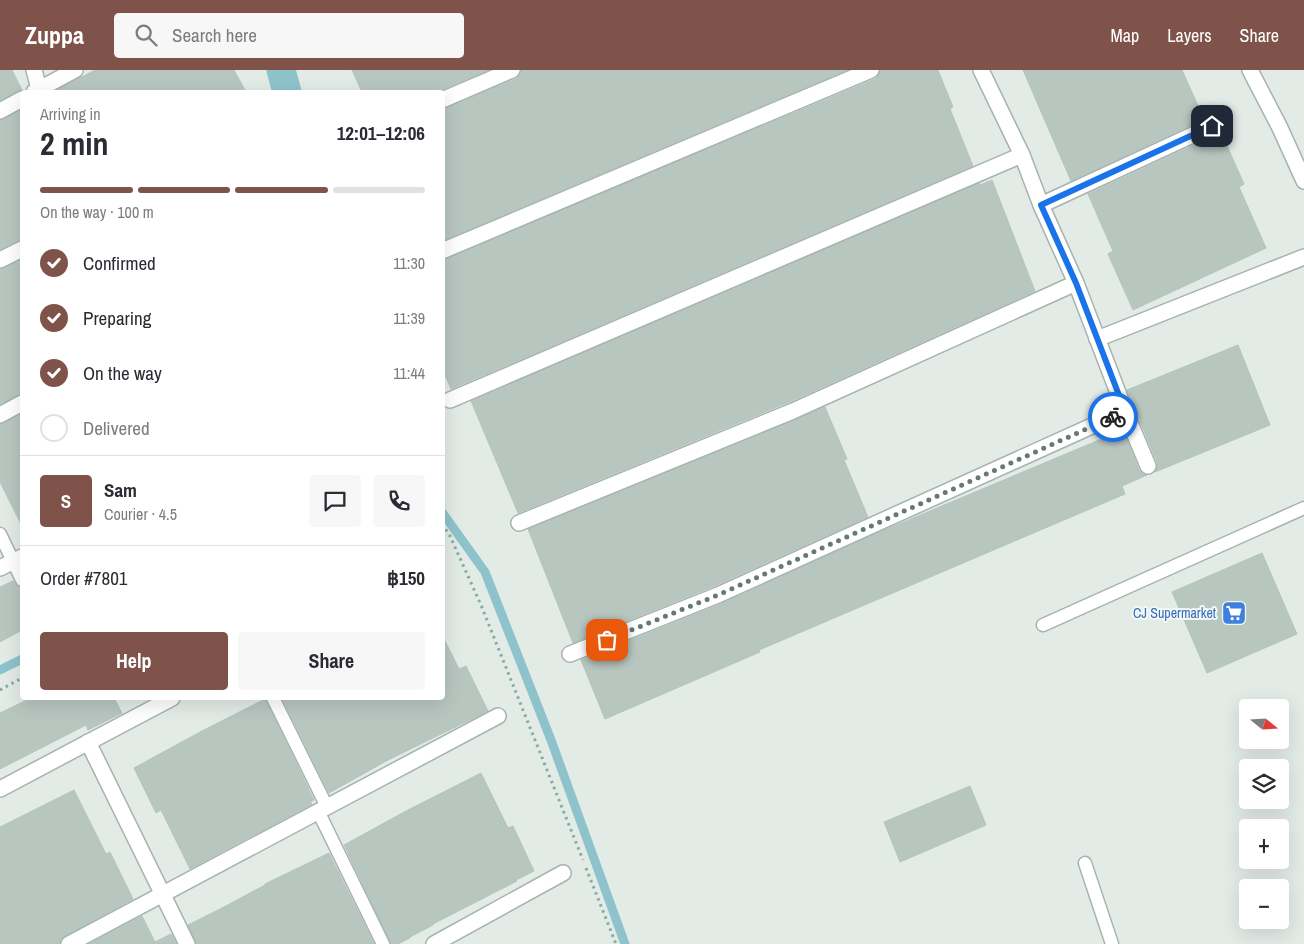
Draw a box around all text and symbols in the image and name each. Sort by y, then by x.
search box [114,13,464,58]
text: Zuppa [25,19,84,51]
icon: search [132,21,160,49]
text: Search here [172,22,257,48]
text: Map [1111,23,1139,48]
text: Layers [1167,23,1212,48]
text: Share [1240,23,1279,48]
text: Arriving in [40,103,101,125]
pin [1191,105,1233,147]
icon: home [1198,112,1226,140]
text: 12:01–12:06 [337,120,425,146]
text: 2 min [40,122,109,165]
text: On the way · 100 m [40,201,154,223]
icon: check [40,249,68,277]
text: Confirmed [83,250,156,276]
text: 11:30 [393,252,425,274]
icon: check [40,304,68,332]
text: Preparing [83,305,151,331]
text: 11:39 [393,307,425,329]
icon: check [40,359,68,387]
text: On the way [83,360,162,386]
text: 11:44 [393,362,425,384]
courier [1088,392,1138,442]
icon: bike [1099,403,1127,431]
text: Delivered [83,415,150,441]
button: chat [309,475,361,527]
button: phone [373,475,425,527]
text: Sam [104,477,137,503]
text: S [61,488,71,514]
text: Courier · 4.5 [104,503,177,525]
text: Order #7801 [40,565,127,591]
text: ฿150 [387,565,425,591]
supermarket icon: CJ Supermarket [1221,600,1247,626]
place label: CJ Supermarket [1133,604,1216,622]
pin [586,619,628,661]
icon: bag [593,626,621,654]
button: Help [40,632,228,690]
button: Share [238,632,425,690]
north arrow [1239,699,1289,749]
map controls [1239,699,1289,929]
button: layers [1239,759,1289,809]
button: + [1239,819,1289,869]
button: − [1239,879,1289,929]

